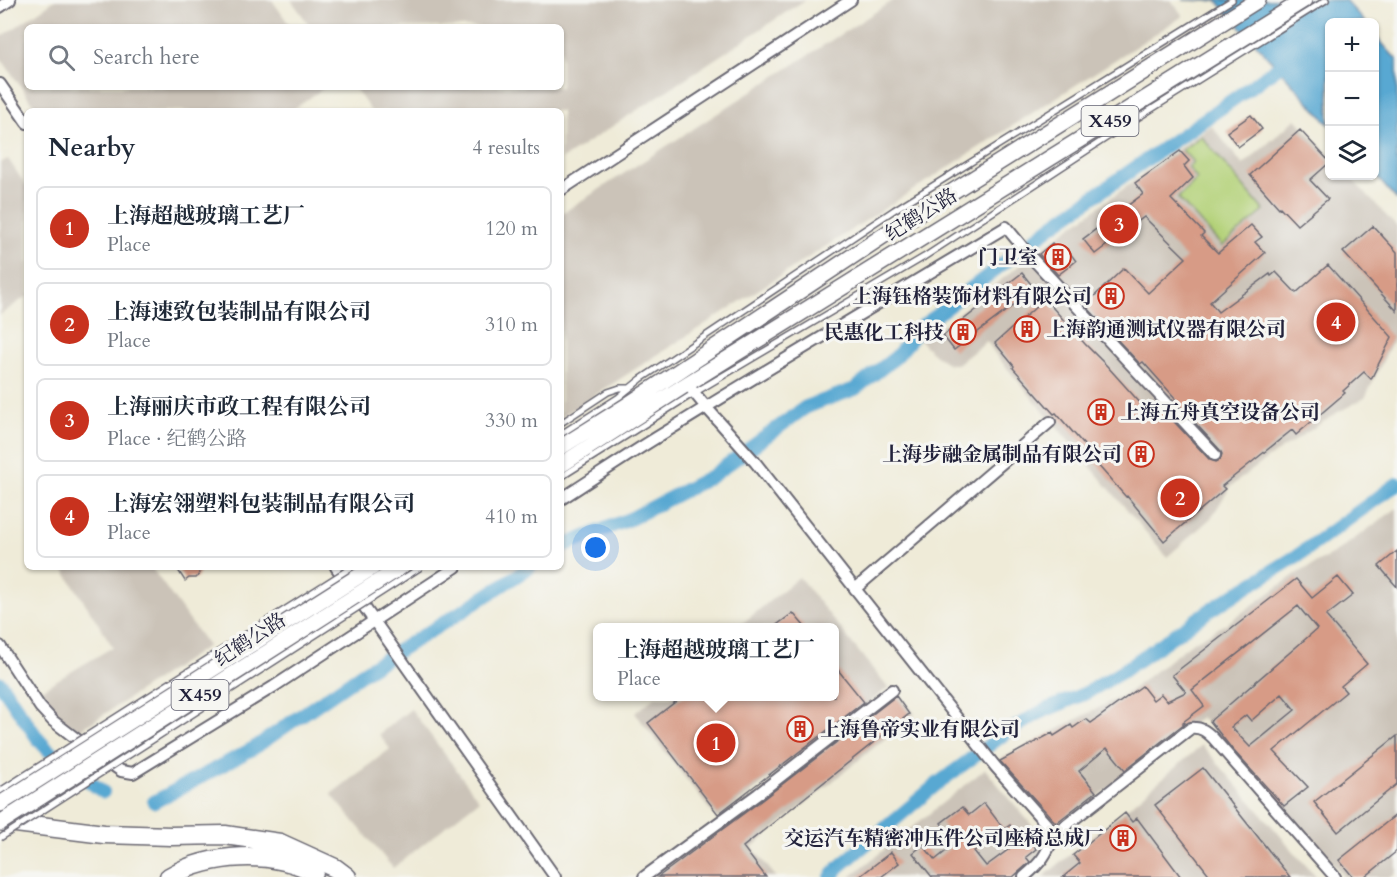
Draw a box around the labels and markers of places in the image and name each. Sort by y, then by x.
pin: 3 [1100,202,1138,246]
building icon: 门卫室 [1043,242,1073,272]
place label: 门卫室 [978,244,1038,271]
building icon: 上海钰格装饰材料有限公司 [1096,281,1126,311]
place label: 上海钰格装饰材料有限公司 [852,283,1092,310]
pin: 4 [1316,300,1356,344]
building icon: 上海韵通测试仪器有限公司 [1012,314,1042,344]
place label: 上海韵通测试仪器有限公司 [1046,316,1286,343]
building icon: 民惠化工科技 [948,317,978,347]
place label: 民惠化工科技 [824,319,944,346]
building icon: 上海五舟真空设备公司 [1086,397,1116,427]
place label: 上海五舟真空设备公司 [1120,399,1320,426]
building icon: 上海步融金属制品有限公司 [1126,439,1156,469]
place label: 上海步融金属制品有限公司 [882,441,1122,468]
pin: 2 [1160,476,1200,520]
building icon: 上海鲁帝实业有限公司 [785,714,815,744]
place label: 上海鲁帝实业有限公司 [820,716,1020,743]
pin: 1 [696,720,736,766]
building icon: 交运汽车精密冲压件公司座椅总成厂 [1108,823,1138,853]
place label: 交运汽车精密冲压件公司座椅总成厂 [784,825,1104,852]

